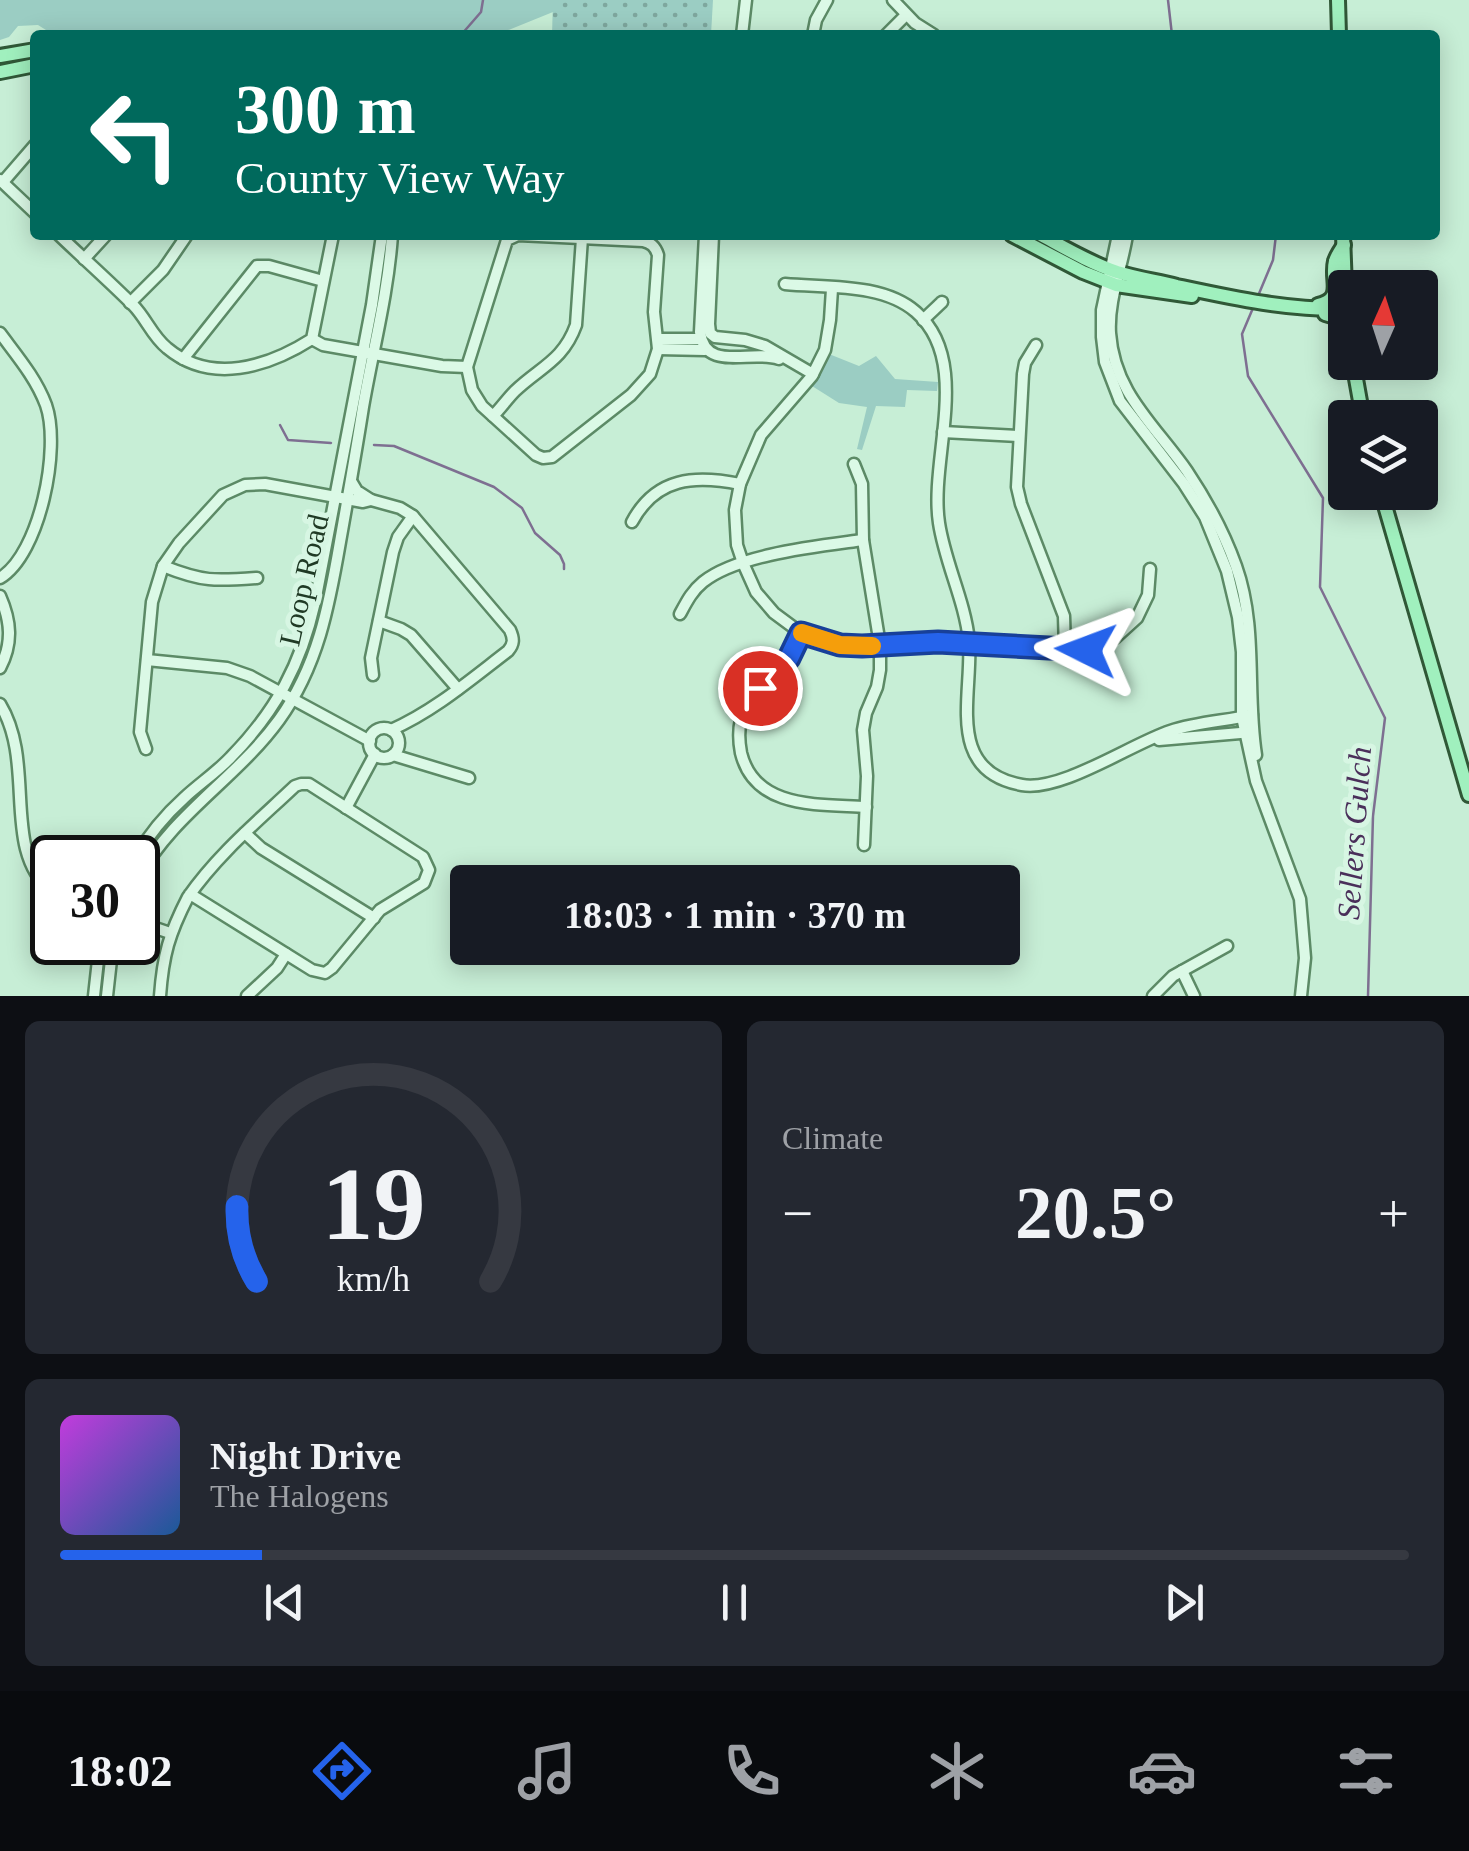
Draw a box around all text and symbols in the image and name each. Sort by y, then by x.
icon: left [70,70,200,200]
text: 300 m [235,71,416,148]
text: County View Way [235,153,565,203]
north arrow [1328,270,1438,380]
map controls [1328,270,1438,510]
button: layers [1328,400,1438,510]
street label: Loop Road [272,511,335,649]
position arrow [1034,598,1138,702]
pin [718,646,803,731]
icon: arrive [733,661,788,716]
water label: Sellers Gulch [1330,745,1378,921]
speed limit sign: 30 [30,835,160,965]
text: 18:03 · 1 min · 370 m [564,894,906,936]
text: Climate [782,1120,883,1156]
text: 19 [322,1146,426,1261]
text: 20.5° [1015,1171,1176,1254]
text: − [782,1183,813,1244]
text: + [1378,1183,1409,1244]
text: km/h [337,1259,410,1299]
text: Night Drive [210,1435,401,1477]
text: The Halogens [210,1478,389,1514]
icon: previous [257,1575,312,1630]
icon: pause [707,1575,762,1630]
icon: next [1157,1575,1212,1630]
icon: directions [307,1736,377,1806]
icon: music [512,1736,582,1806]
icon: phone [717,1736,787,1806]
icon: climate [922,1736,992,1806]
icon: car [1127,1736,1197,1806]
icon: filters [1331,1736,1401,1806]
text: 18:02 [67,1746,172,1796]

